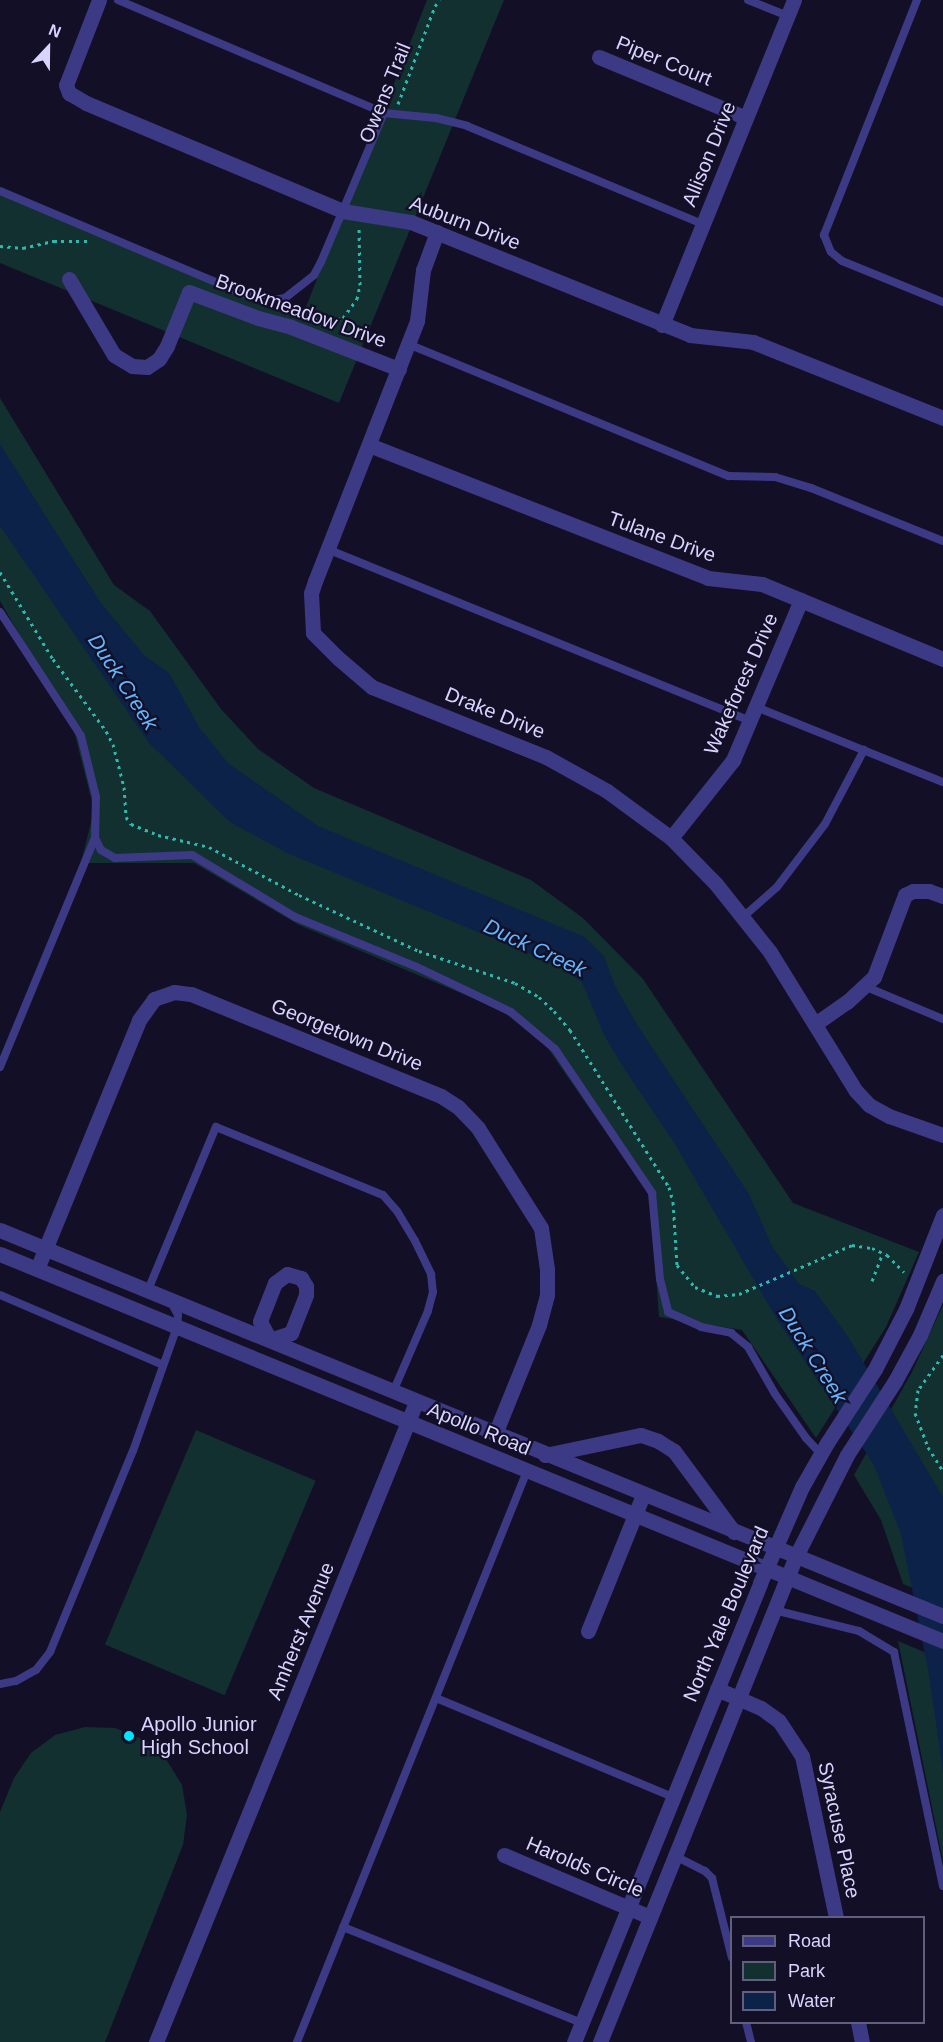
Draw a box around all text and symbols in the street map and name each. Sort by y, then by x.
north arrow [18,18,78,78]
text: N [46,21,63,41]
street label: Piper Court [613,31,715,91]
street label: Owens Trail [354,39,416,147]
street label: Allison Drive [677,98,741,210]
street label: Auburn Drive [406,191,524,255]
street label: Brookmeadow Drive [212,269,390,353]
street label: Tulane Drive [605,506,719,568]
street label: Wakeforest Drive [699,609,783,759]
water label: Duck Creek [83,629,163,735]
street label: Drake Drive [442,682,548,744]
water label: Duck Creek [480,913,590,983]
street label: Georgetown Drive [268,994,426,1076]
water label: Duck Creek [773,1302,853,1408]
street label: Apollo Road [424,1397,534,1461]
street label: North Yale Boulevard [678,1522,774,1706]
street label: Amherst Avenue [262,1558,340,1704]
place label: Apollo Junior High School [141,1712,257,1759]
marker: Apollo Junior High School [122,1729,136,1743]
street label: Syracuse Place [813,1760,865,1900]
street label: Harolds Circle [523,1831,647,1903]
legend [730,1916,925,2024]
text: Road [788,1931,831,1951]
text: Park [788,1961,825,1981]
text: Water [788,1991,835,2011]

